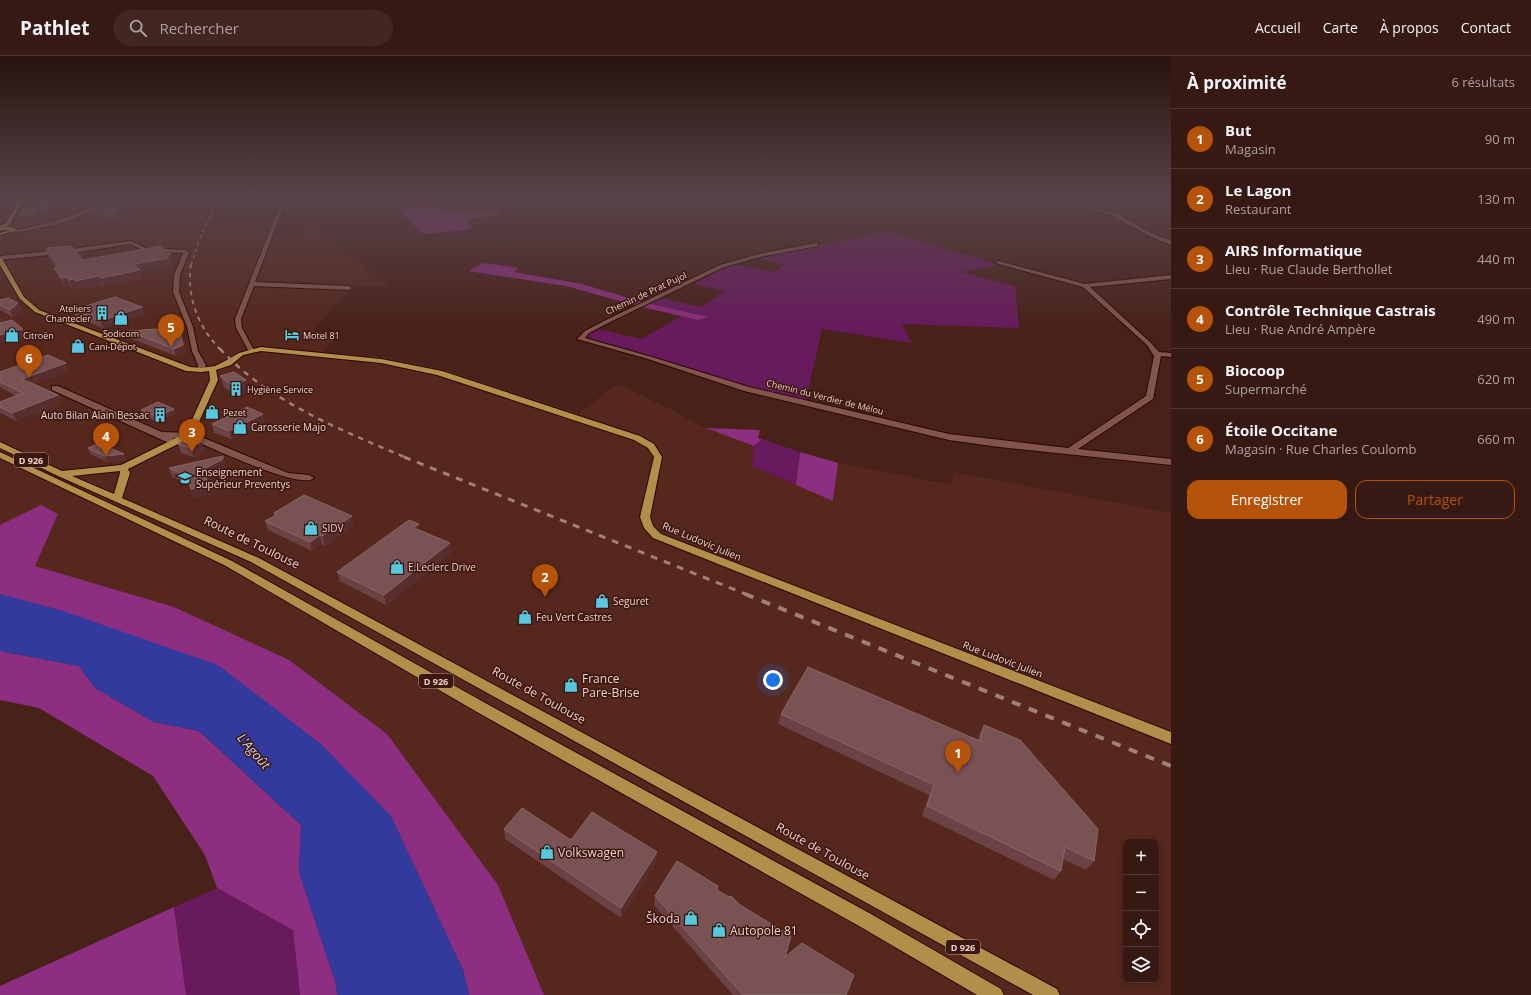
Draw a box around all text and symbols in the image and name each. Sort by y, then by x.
search box [113,10,393,46]
text: Pathlet [20,15,89,41]
icon: search [127,17,149,39]
text: Rechercher [159,18,239,38]
text: Accueil [1255,18,1301,37]
text: Carte [1323,18,1358,37]
text: À propos [1380,18,1439,37]
text: Contact [1461,18,1511,37]
text: À proximité [1187,71,1286,94]
text: 6 résultats [1451,73,1515,91]
text: But [1225,120,1251,140]
text: 1 [1196,130,1204,148]
text: 90 m [1485,130,1515,148]
text: Magasin [1225,140,1276,158]
text: Le Lagon [1225,180,1291,200]
text: 2 [1196,190,1204,208]
text: 130 m [1477,190,1515,208]
text: Restaurant [1225,200,1292,218]
text: AIRS Informatique [1225,240,1362,260]
text: 3 [1196,250,1204,268]
text: 440 m [1477,250,1515,268]
text: Lieu · Rue Claude Berthollet [1225,260,1392,278]
street label: Chemin de Prat Pujol [603,268,689,318]
text: Contrôle Technique Castrais [1225,300,1436,320]
place label: Ateliers Chantecler [46,302,91,325]
building icon: Ateliers Chantecler [94,305,110,321]
shop icon: Sodicom [113,310,129,326]
text: 4 [1196,310,1204,328]
text: 490 m [1477,310,1515,328]
pin: 5 [158,314,184,347]
text: Lieu · Rue André Ampère [1225,320,1375,338]
shop icon: Citroën [4,327,20,343]
place label: Sodicom [103,327,139,340]
hotel icon: Motel 81 [284,327,300,343]
place label: Citroën [23,329,54,342]
place label: Motel 81 [303,329,340,342]
shop icon: Cani-Dépot [70,338,86,354]
place label: Cani-Dépot [89,340,136,353]
pin: 6 [16,345,42,378]
text: Biocoop [1225,360,1285,380]
text: 5 [1196,370,1204,388]
text: 620 m [1477,370,1515,388]
street label: Chemin du Verdier de Mélou [765,376,885,418]
text: Supermarché [1225,380,1307,398]
building icon: Hygiène Service [228,381,244,397]
place label: Hygiène Service [247,383,313,396]
shop icon: Pezet [204,404,220,420]
place label: Pezet [223,406,246,419]
building icon: Auto Bilan Alain Bessac [152,407,168,423]
place label: Auto Bilan Alain Bessac [41,408,149,422]
pin: 3 [179,419,205,452]
shop icon: Carosserie Majo [232,419,248,435]
place label: Carosserie Majo [251,420,326,434]
text: Étoile Occitane [1225,420,1337,440]
pin: 4 [93,423,119,456]
text: 6 [1196,430,1204,448]
text: 660 m [1477,430,1515,448]
text: Magasin · Rue Charles Coulomb [1225,440,1416,458]
road number: D 926 [14,453,48,467]
place label: Enseignement Supérieur Preventys [196,465,290,491]
school or university icon: Enseignement Supérieur Preventys [177,470,193,486]
button: Enregistrer [1187,480,1347,519]
button: Partager [1355,480,1515,519]
street label: Route de Toulouse [201,511,303,573]
street label: Rue Ludovic Julien [660,518,744,564]
shop icon: SIDV [303,520,319,536]
place label: SIDV [322,521,344,535]
shop icon: E.Leclerc Drive [389,559,405,575]
place label: E.Leclerc Drive [408,560,476,574]
pin: 2 [532,564,558,597]
shop icon: Seguret [594,593,610,609]
place label: Seguret [613,594,649,608]
shop icon: Feu Vert Castres [517,609,533,625]
place label: Feu Vert Castres [536,610,612,624]
street label: Rue Ludovic Julien [961,637,1045,681]
street label: Route de Toulouse [489,662,589,728]
place label: France Pare-Brise [582,670,640,701]
your location [763,670,783,690]
road number: D 926 [419,674,453,688]
shop icon: France Pare-Brise [563,677,579,693]
water label: L'Agoût [233,729,275,773]
pin: 1 [945,740,971,773]
street label: Route de Toulouse [773,818,873,884]
map controls [1123,839,1159,983]
button: + [1123,839,1159,875]
shop icon: Volkswagen [539,844,555,860]
place label: Volkswagen [558,844,624,861]
button: − [1123,875,1159,911]
place label: Škoda [646,910,680,927]
shop icon: Škoda [683,910,699,926]
button: locate [1123,911,1159,947]
shop icon: Autopole 81 [711,922,727,938]
place label: Autopole 81 [730,922,798,939]
road number: D 926 [946,940,980,954]
button: layers [1123,947,1159,983]

